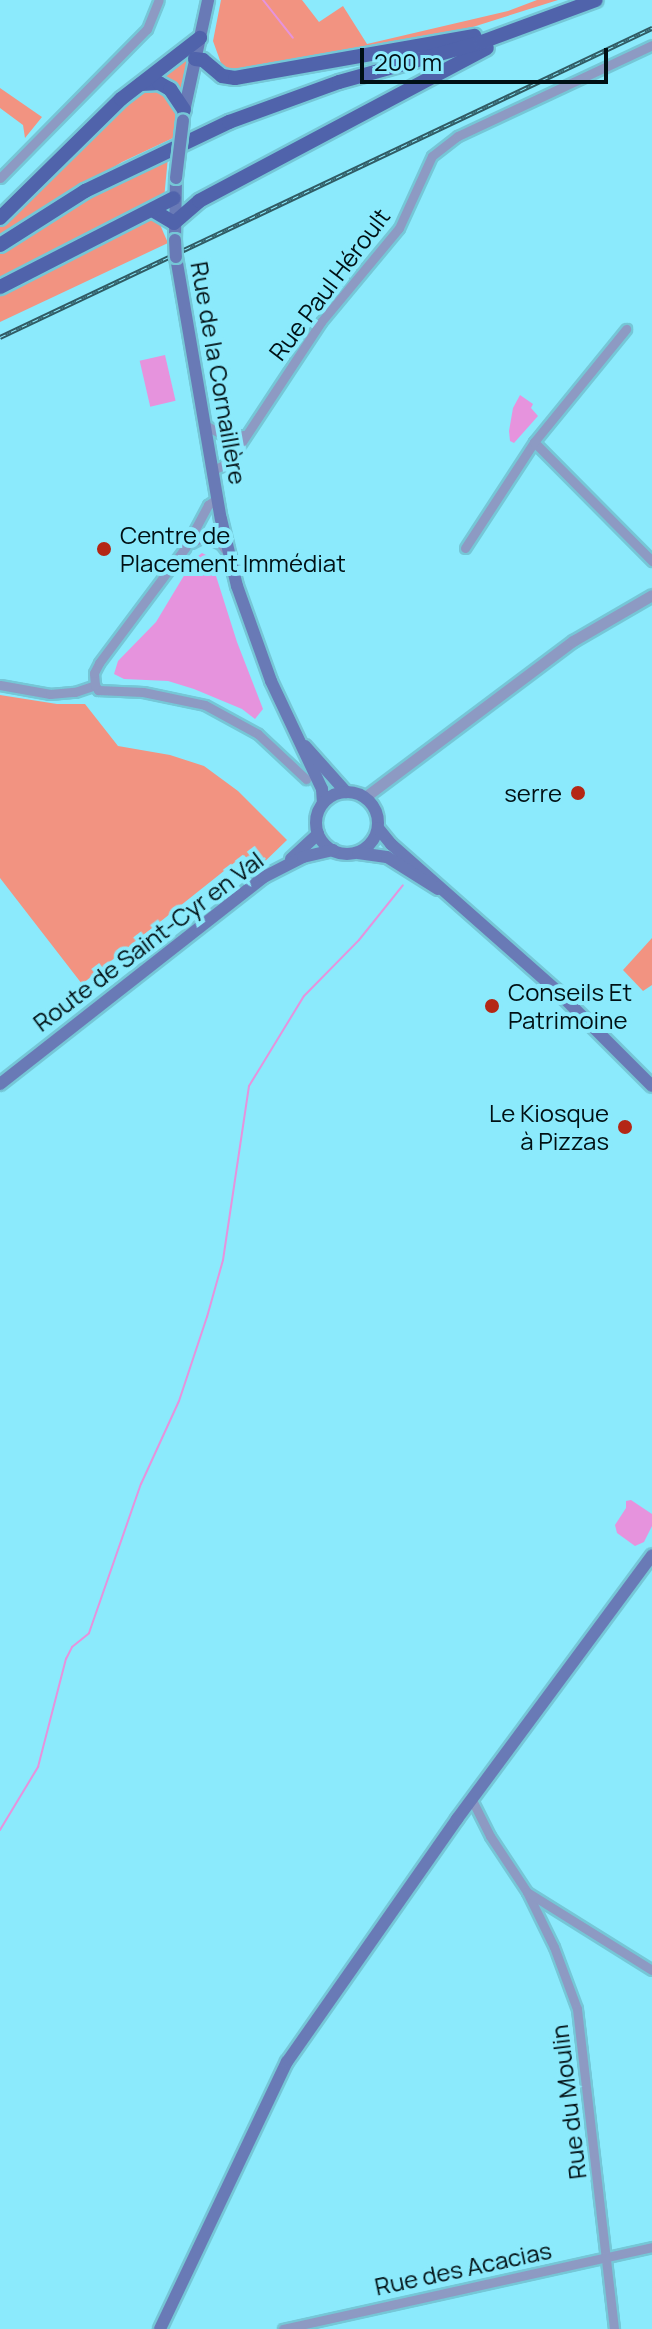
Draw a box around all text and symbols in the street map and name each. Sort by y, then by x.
scale bar [364,32,612,82]
text: 200 m [374,45,442,78]
street label: Rue Paul Héroult [263,202,395,366]
street label: Rue de la Cornaillère [185,259,253,487]
place label: Centre de Placement Immédiat [120,521,346,577]
marker: Centre de Placement Immédiat [95,540,113,558]
place label: serre [504,779,562,807]
marker: serre [569,784,587,802]
street label: Route de Saint-Cyr en Val [27,845,269,1037]
place label: Conseils Et Patrimoine [508,978,632,1034]
marker: Conseils Et Patrimoine [483,997,501,1015]
place label: Le Kiosque à Pizzas [489,1099,609,1155]
marker: Le Kiosque à Pizzas [616,1118,634,1136]
street label: Rue du Moulin [544,2023,592,2181]
street label: Rue des Acacias [372,2235,554,2301]

